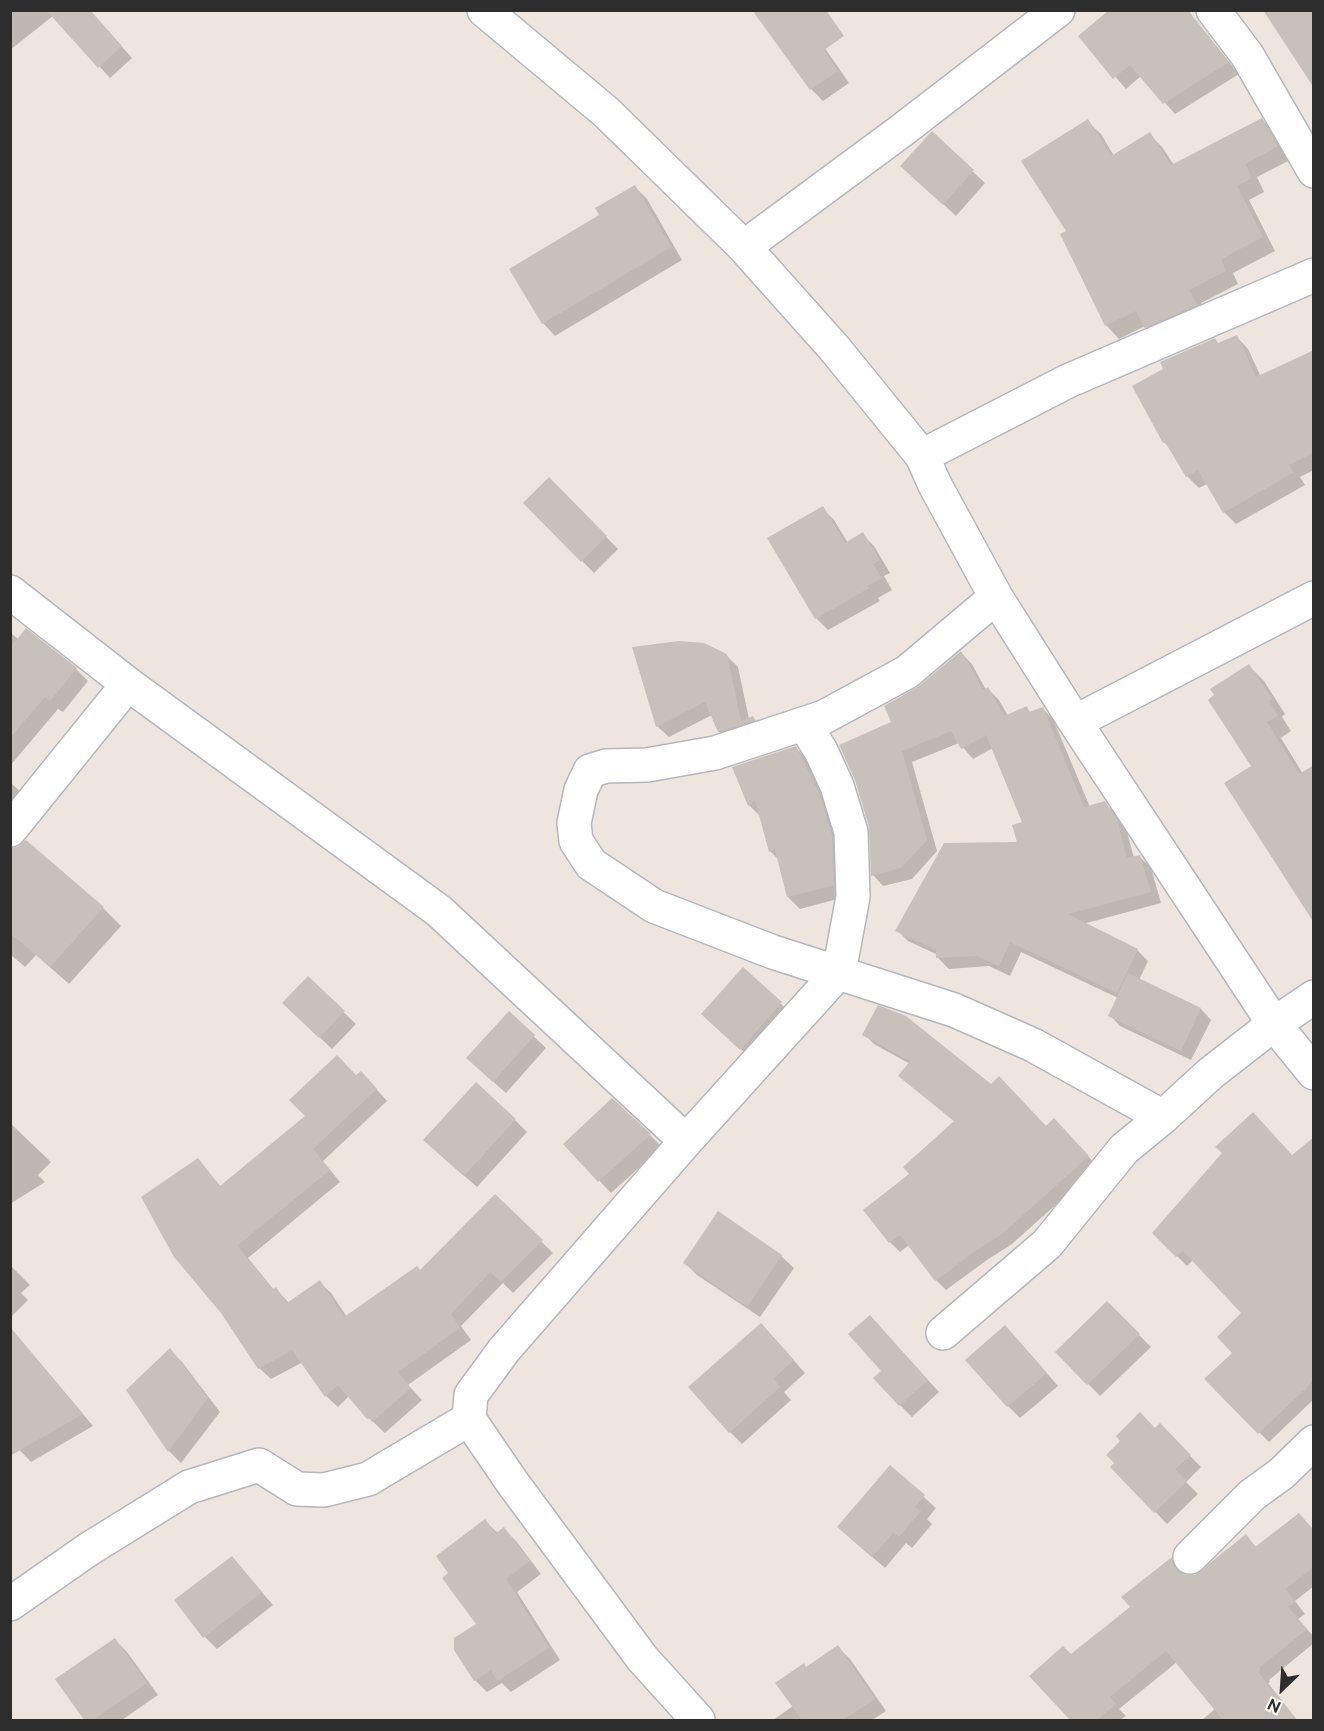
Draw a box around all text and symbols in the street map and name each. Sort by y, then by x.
north arrow [1252,1659,1312,1719]
text: N [1265,1695,1284,1717]

